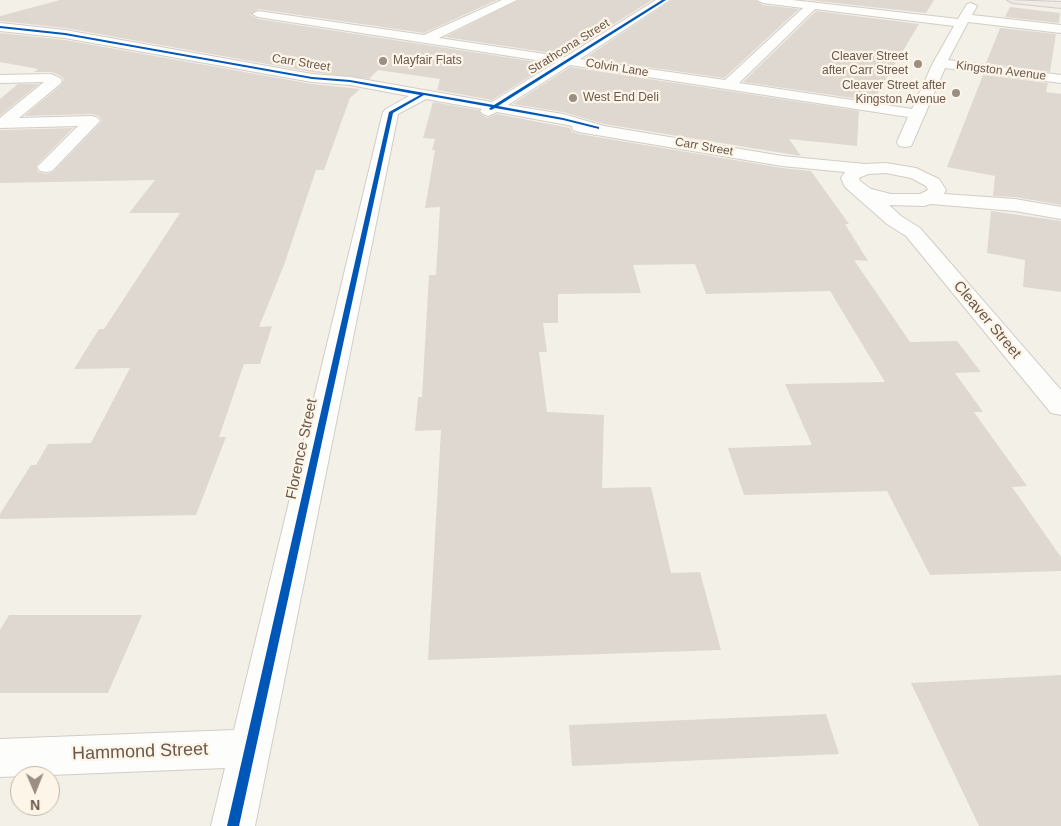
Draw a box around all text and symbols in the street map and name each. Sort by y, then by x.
street label: Strathcona Street [526,16,612,78]
place label: Cleaver Street after Carr Street [822,50,908,78]
street label: Carr Street [271,51,331,75]
place label: Mayfair Flats [393,54,462,68]
marker: Mayfair Flats [377,55,389,67]
street label: Colvin Lane [585,56,649,80]
marker: Cleaver Street after Carr Street [912,58,924,70]
street label: Kingston Avenue [955,58,1047,84]
place label: Cleaver Street after Kingston Avenue [842,79,946,107]
marker: Cleaver Street after Kingston Avenue [950,87,962,99]
place label: West End Deli [583,91,659,105]
marker: West End Deli [567,92,579,104]
street label: Carr Street [674,135,734,159]
street label: Cleaver Street [949,277,1025,363]
street label: Florence Street [283,397,321,501]
street label: Hammond Street [72,739,208,765]
north arrow [10,766,60,816]
text: N [30,797,40,813]

